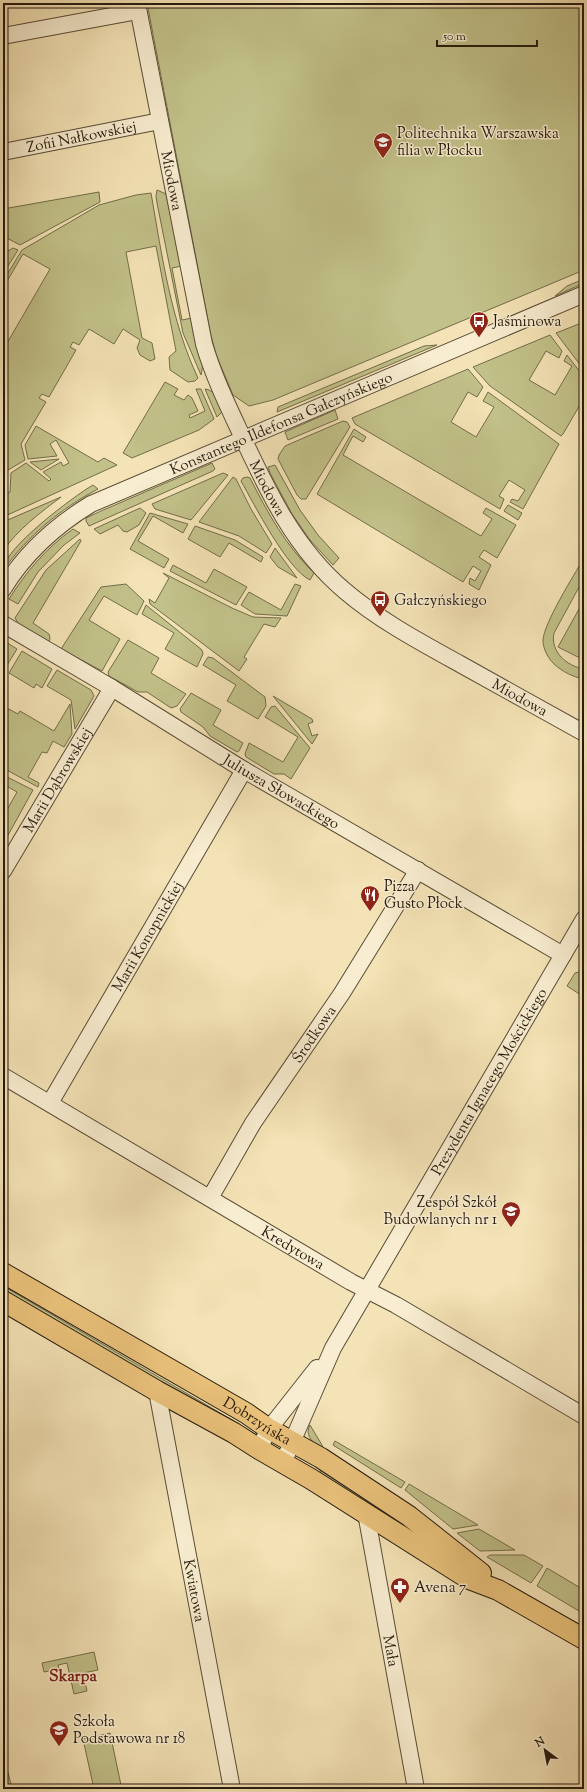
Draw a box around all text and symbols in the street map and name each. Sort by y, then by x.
scale bar [437,22,537,48]
text: 50 m [442,28,466,46]
street label: Zofii Nałkowskiej [25,117,139,159]
place label: Politechnika Warszawska filia w Płocku [397,124,559,162]
school or university icon: Politechnika Warszawska filia w Płocku [372,131,394,159]
street label: Miodowa [154,149,187,213]
bus stop icon: Jaśminowa [468,310,490,338]
place label: Jaśminowa [492,312,562,333]
street label: Konstantego Ildefonsa Gałczyńskiego [167,368,396,481]
street label: Miodowa [243,457,290,521]
bus stop icon: Gałczyńskiego [369,589,391,617]
place label: Gałczyńskiego [394,591,487,612]
street label: Miodowa [488,675,551,723]
street label: Marii Dąbrowskiej [19,724,98,837]
street label: Juliusza Słowackiego [217,750,343,835]
place label: Pizza Gusto Płock [384,877,463,915]
street label: Marii Konopnickiej [108,878,189,996]
restaurant icon: Pizza Gusto Płock [359,884,381,912]
street label: Prezydenta Ignacego Mościckiego [427,985,553,1180]
street label: Środkowa [286,1002,342,1068]
place label: Zespół Szkół Budowlanych nr 1 [384,1193,497,1231]
school or university icon: Zespół Szkół Budowlanych nr 1 [500,1200,522,1228]
street label: Kredytowa [257,1222,328,1276]
street label: Dobrzyńska [218,1393,294,1451]
street label: Kwiatowa [177,1558,209,1624]
pharmacy icon: Avena 7 [389,1576,411,1604]
place label: Avena 7 [414,1578,467,1599]
street label: Mała [376,1633,403,1669]
district label: Skarpa [49,1666,98,1689]
place label: Szkoła Podstawowa nr 18 [73,1712,185,1750]
school or university icon: Szkoła Podstawowa nr 18 [48,1719,70,1747]
north arrow [525,1730,565,1770]
text: N [531,1733,548,1752]

